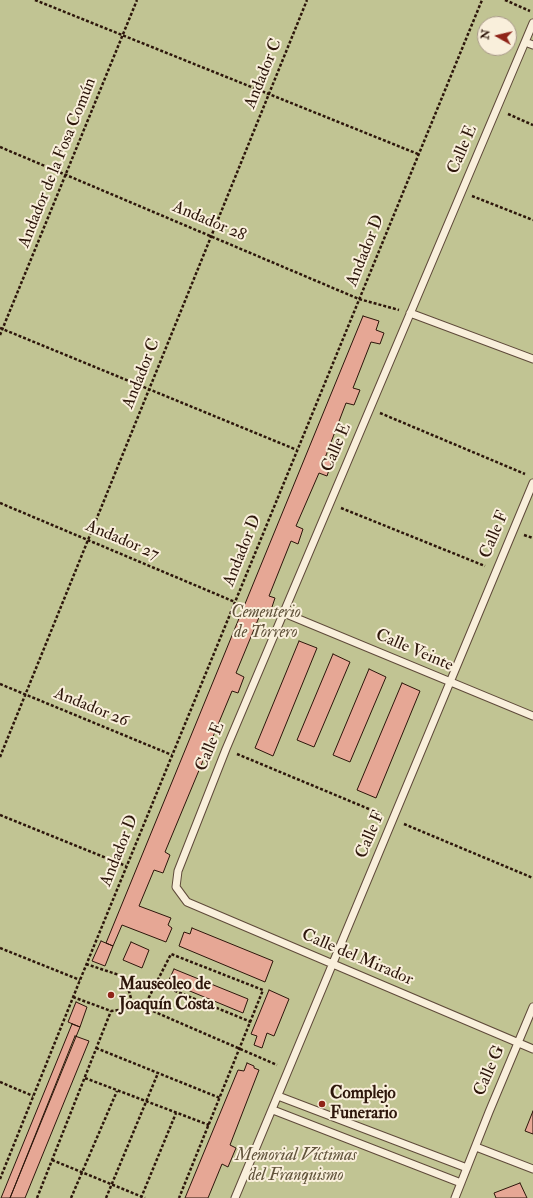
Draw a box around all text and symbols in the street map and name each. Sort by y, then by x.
north arrow [477,16,517,56]
text: N [478,29,493,40]
street label: Andador C [241,36,287,112]
street label: Andador de la Fosa Común [15,75,101,251]
street label: Calle E [444,123,482,177]
street label: Andador 28 [169,197,249,247]
street label: Andador D [342,212,390,290]
street label: Andador C [119,336,165,412]
street label: Calle E [318,421,356,475]
street label: Calle F [476,508,514,562]
street label: Andador D [219,512,267,590]
street label: Andador 27 [82,516,162,566]
park label: Cementerio de Torrero [231,603,301,643]
street label: Calle Veinte [372,626,456,676]
street label: Andador 26 [51,684,131,732]
street label: Calle E [192,720,230,774]
street label: Calle F [352,808,390,862]
street label: Andador D [96,812,144,890]
street label: Calle del Mirador [298,925,416,991]
place label: Mauseoleo de Joaquín Costa [119,975,214,1015]
marker: Mauseoleo de Joaquín Costa [106,990,116,1000]
street label: Calle G [470,1043,510,1099]
place label: Complejo Funerario [330,1084,397,1124]
marker: Complejo Funerario [317,1099,327,1109]
park label: Memorial Víctimas del Franquismo [235,1146,357,1186]

